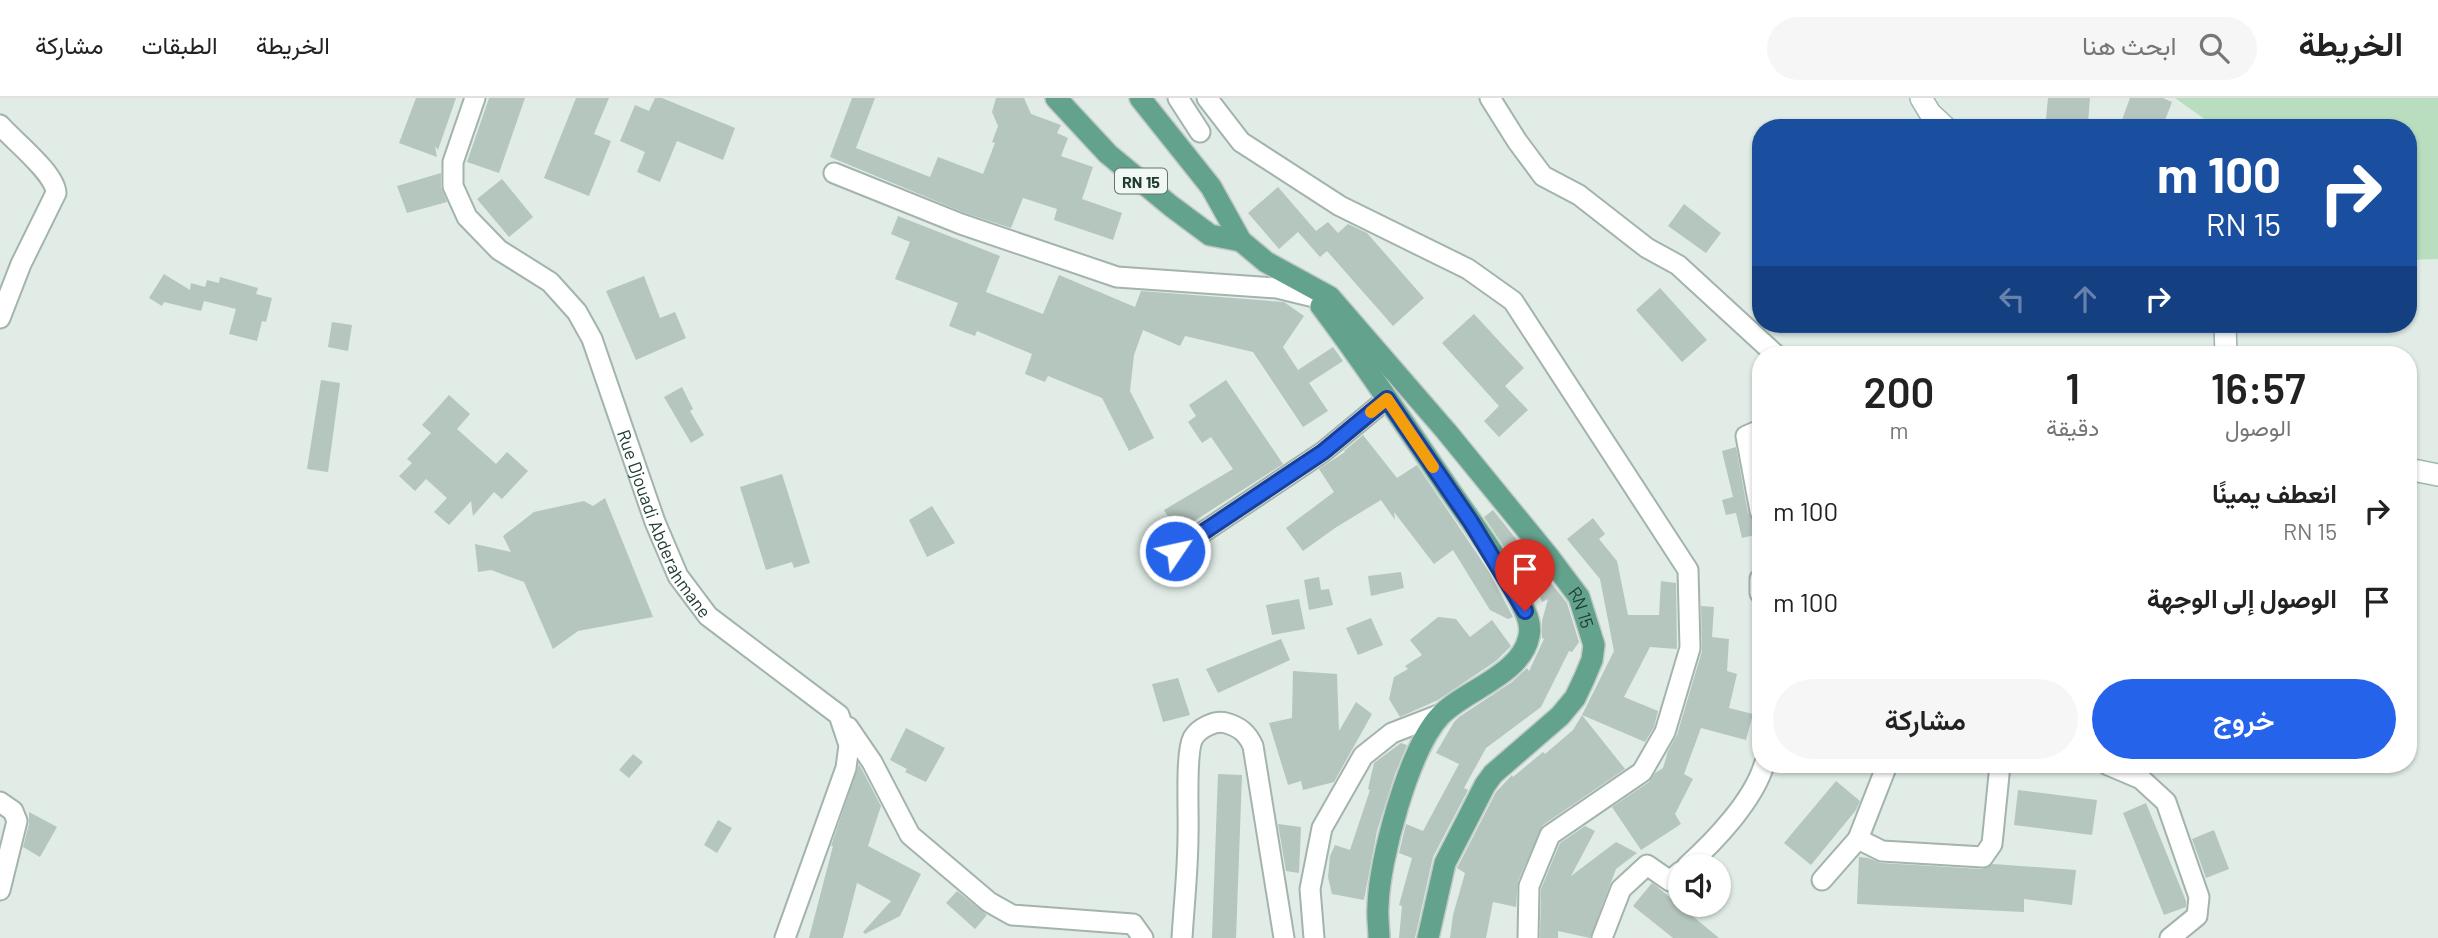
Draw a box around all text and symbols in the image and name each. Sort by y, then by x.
search box [1767,17,2257,80]
text: الخريطة [2299,23,2403,63]
text: ابحث هنا [2082,29,2177,60]
icon: search [2195,29,2233,67]
text: مشاركة [35,30,103,59]
text: الطبقات [141,30,218,59]
text: الخريطة [256,30,330,59]
text: 100 m [2157,144,2281,203]
icon: right [2305,147,2396,238]
road number: RN 15 [1115,169,1167,194]
text: RN 15 [2206,204,2281,242]
icon: left [1993,280,2031,318]
icon: ahead [2066,280,2104,318]
icon: right [2139,280,2177,318]
text: 1 [2065,362,2080,412]
text: 16:57 [2211,362,2305,412]
text: 200 [1864,366,1934,416]
text: دقيقة [2046,413,2099,441]
text: الوصول [2225,413,2291,441]
text: m [1889,416,1908,444]
street label: Rue Djouadi Abderahmane [613,427,716,622]
text: انعطف يمينًا [2212,477,2337,508]
icon: right [2358,492,2396,530]
text: 100 m [1773,495,1838,526]
position arrow [1138,514,1212,588]
text: RN 15 [2283,517,2337,545]
pin [1495,539,1555,611]
icon: arrive [1506,550,1544,588]
street label: RN 15 [1564,582,1599,631]
text: الوصول إلى الوجهة [2147,582,2337,613]
icon: arrive [2358,583,2396,621]
text: 100 m [1773,586,1838,617]
button: مشاركة [1773,679,2078,759]
button: خروج [2092,679,2396,759]
map controls [1668,854,1731,917]
button: sound [1668,854,1731,917]

